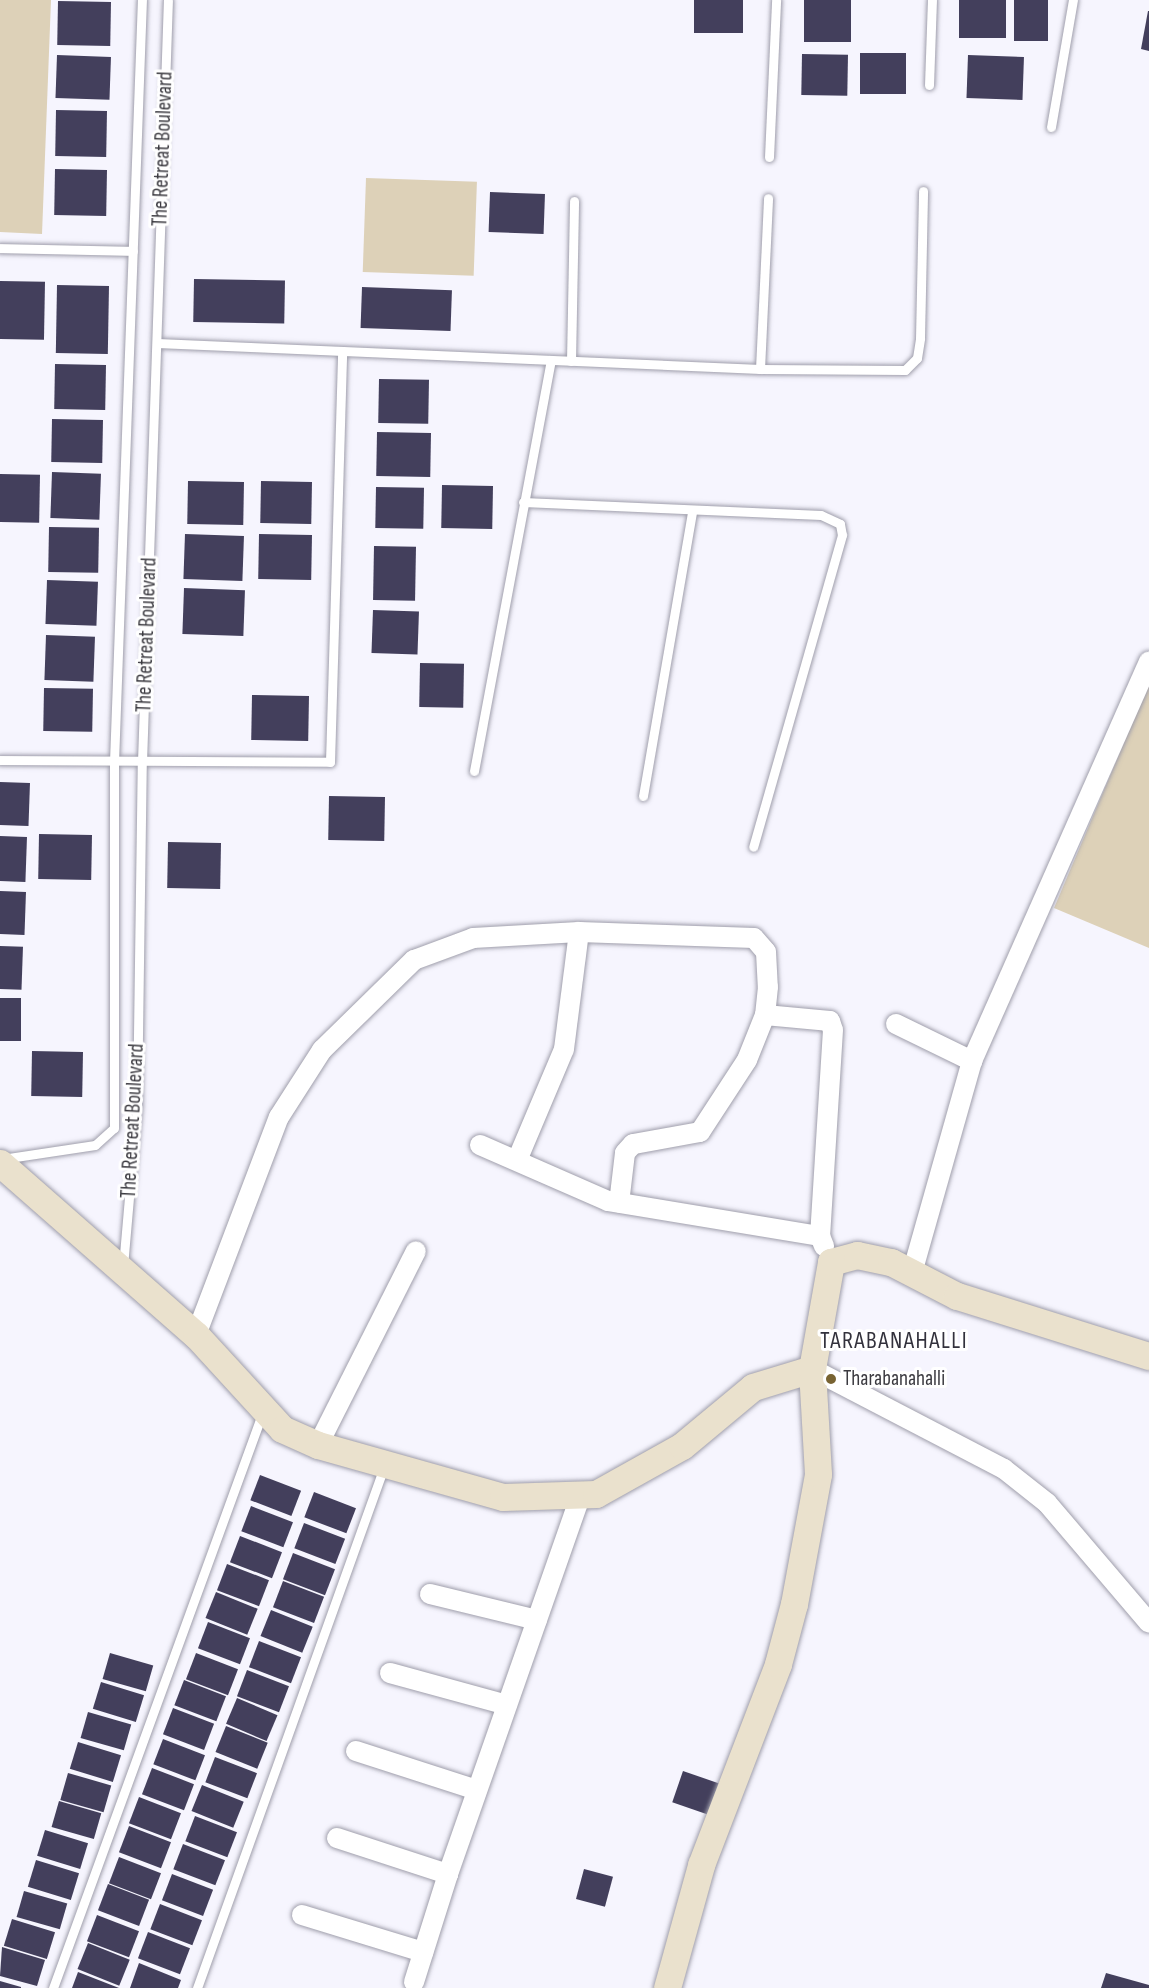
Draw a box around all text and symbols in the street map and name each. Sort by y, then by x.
street label: The Retreat Boulevard [148,71,178,227]
street label: The Retreat Boulevard [132,557,162,713]
street label: The Retreat Boulevard [116,1043,150,1199]
district label: TARABANAHALLI [820,1327,968,1355]
place label: Tharabanahalli [843,1366,945,1392]
marker: Tharabanahalli [824,1372,838,1386]

